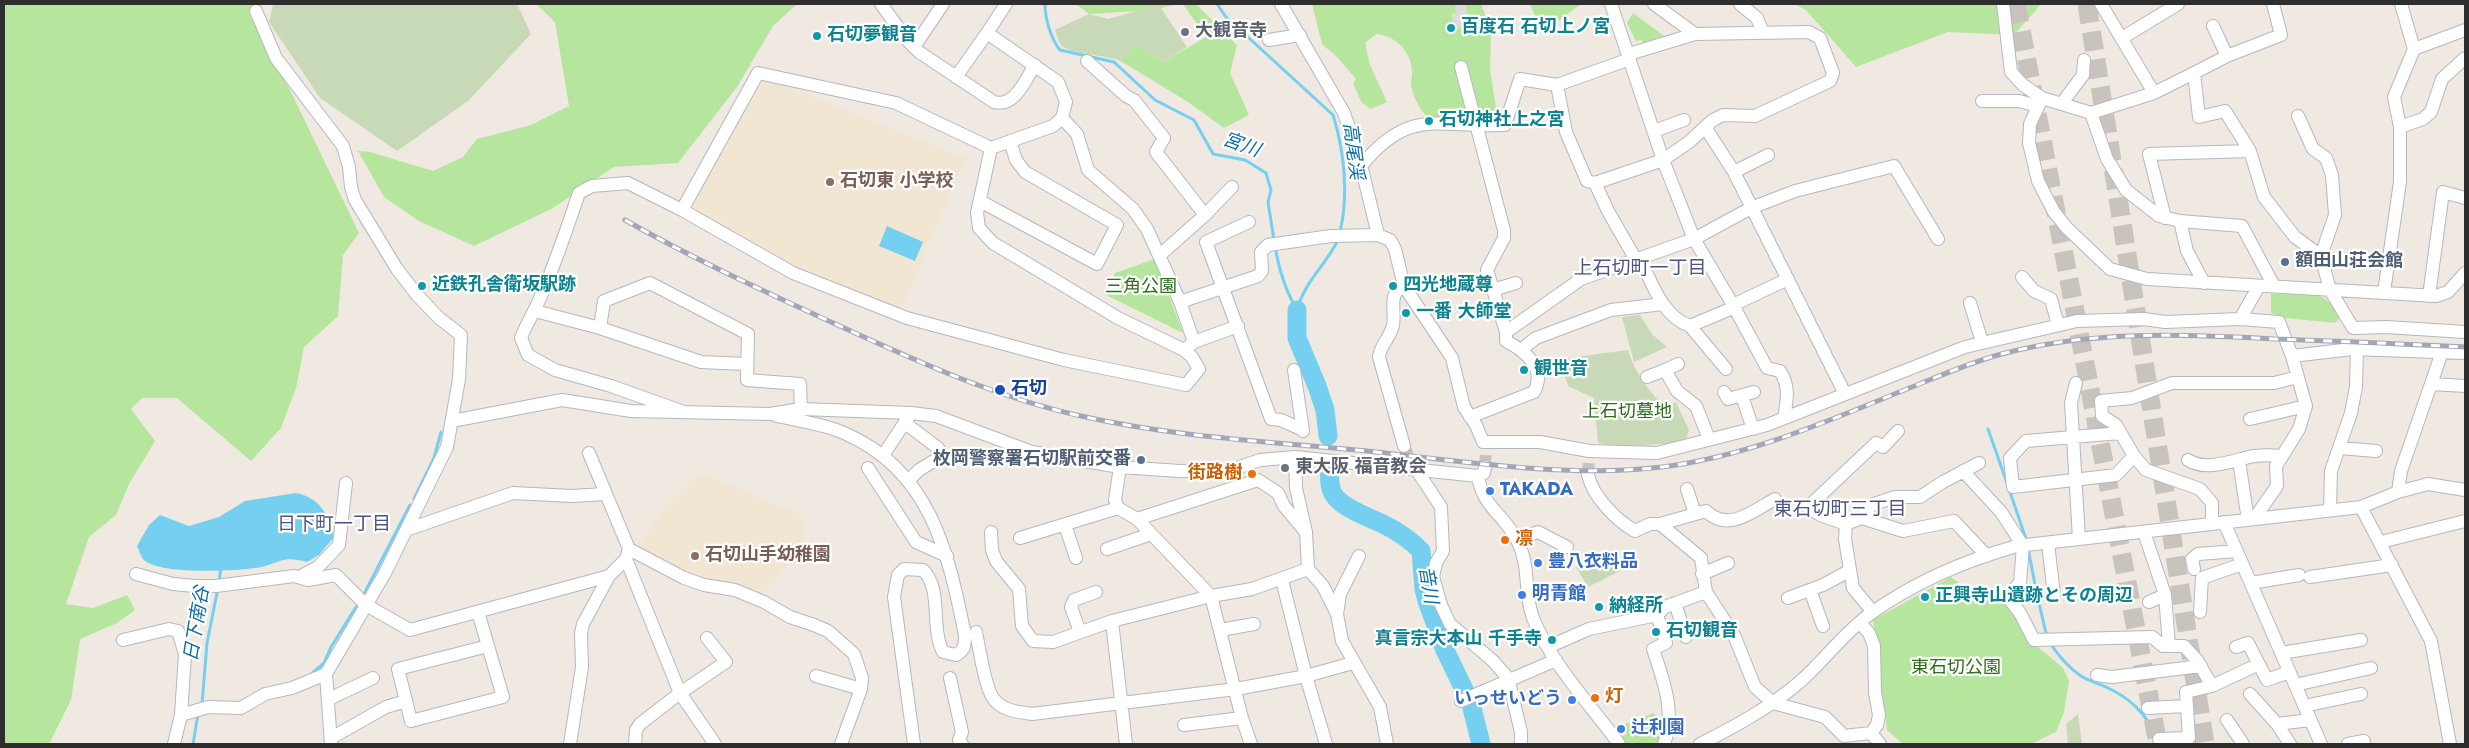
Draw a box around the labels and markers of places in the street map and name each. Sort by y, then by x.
place label: 百度石 石切上ノ宮 [1461,17,1610,39]
place label: 大観音寺 [1195,21,1267,43]
marker: 百度石 石切上ノ宮 [1445,22,1457,34]
place label: 石切夢観音 [827,25,917,47]
marker: 大観音寺 [1179,26,1191,38]
marker: 石切夢観音 [811,30,823,42]
place label: 石切神社上之宮 [1439,110,1565,132]
marker: 石切神社上之宮 [1423,115,1435,127]
place label: 石切東 小学校 [840,171,953,193]
marker: 石切東 小学校 [824,176,836,188]
place label: 額田山荘会館 [2295,251,2403,273]
marker: 額田山荘会館 [2279,256,2291,268]
place label: 近鉄孔舎衛坂駅跡 [432,275,576,297]
place label: 四光地蔵尊 [1403,275,1493,297]
marker: 近鉄孔舎衛坂駅跡 [416,280,428,292]
marker: 四光地蔵尊 [1387,280,1399,292]
place label: 一番 大師堂 [1416,302,1511,324]
marker: 一番 大師堂 [1400,307,1412,319]
place label: 観世音 [1534,359,1588,381]
marker: 観世音 [1518,364,1530,376]
place label: 石切 [1011,379,1047,401]
marker: 石切 [993,383,1007,397]
place label: 枚岡警察署石切駅前交番 [933,449,1131,471]
marker: 枚岡警察署石切駅前交番 [1135,454,1147,466]
place label: 東大阪 福音教会 [1295,457,1426,479]
marker: 東大阪 福音教会 [1279,462,1291,474]
place label: 街路樹 [1188,463,1242,485]
marker: 街路樹 [1246,468,1258,480]
place label: TAKADA [1500,480,1573,502]
marker: TAKADA [1484,485,1496,497]
place label: 凛 [1515,529,1533,551]
marker: 凛 [1499,534,1511,546]
place label: 石切山手幼稚園 [705,545,831,567]
marker: 石切山手幼稚園 [689,550,701,562]
place label: 豊八衣料品 [1548,552,1638,574]
marker: 豊八衣料品 [1532,557,1544,569]
place label: 明青館 [1532,584,1586,606]
place label: 正興寺山遺跡とその周辺 [1935,586,2133,608]
marker: 明青館 [1516,589,1528,601]
marker: 正興寺山遺跡とその周辺 [1919,591,1931,603]
place label: 納経所 [1609,596,1663,618]
marker: 納経所 [1593,601,1605,613]
place label: 石切観音 [1666,621,1738,643]
marker: 石切観音 [1650,626,1662,638]
place label: 真言宗大本山 千手寺 [1375,629,1542,651]
marker: 真言宗大本山 千手寺 [1546,634,1558,646]
place label: 灯 [1605,687,1623,709]
place label: いっせいどう [1454,689,1562,711]
marker: 灯 [1589,692,1601,704]
marker: いっせいどう [1566,694,1578,706]
place label: 辻利園 [1631,718,1685,740]
marker: 辻利園 [1615,723,1627,735]

